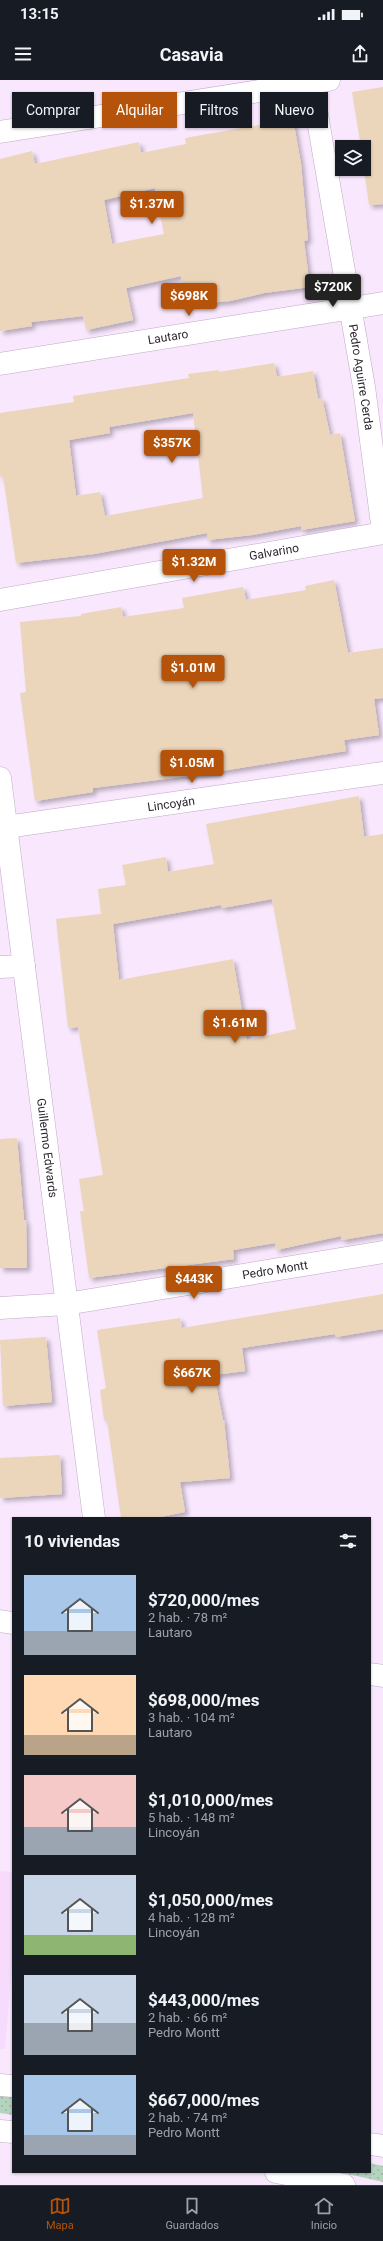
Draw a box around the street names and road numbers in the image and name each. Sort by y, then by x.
street label: Pedro Aguirre Cerda [346,323,376,431]
street label: Lautaro [147,327,189,347]
street label: Galvarino [248,541,300,563]
street label: Lincoyán [146,794,196,814]
street label: Guillermo Edwards [34,1097,60,1199]
street label: Pedro Montt [241,1258,309,1282]

